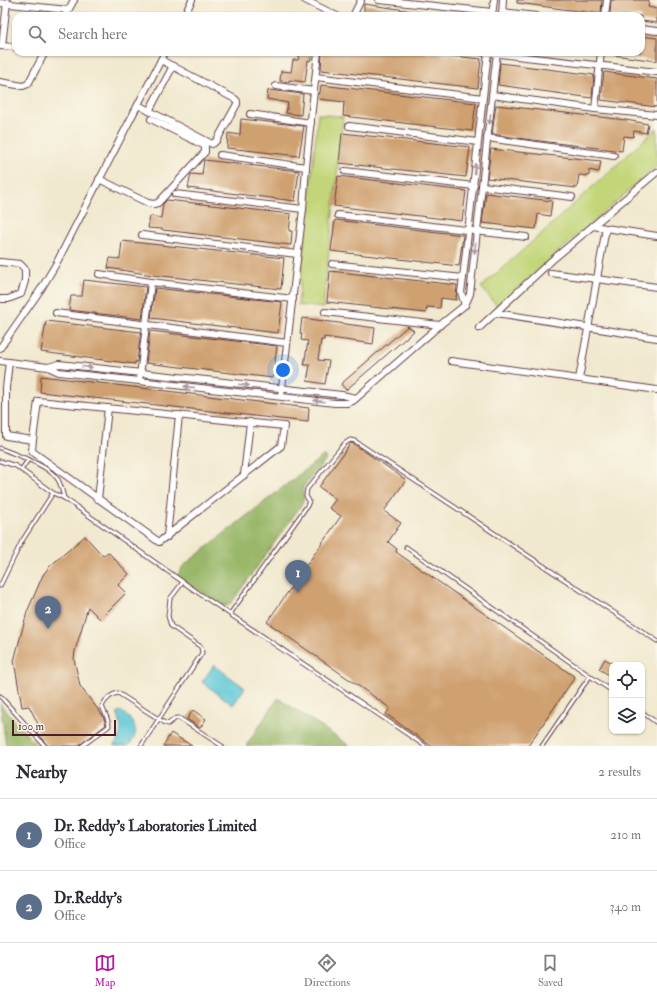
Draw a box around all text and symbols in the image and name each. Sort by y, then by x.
search box [12,12,645,56]
icon: search [26,23,48,45]
text: Search here [58,25,127,44]
one-way arrow [486,113,493,125]
one-way arrow [472,163,479,175]
one-way arrow [472,242,478,254]
your location [273,360,293,380]
one-way arrow [81,364,93,371]
one-way arrow [238,382,250,388]
one-way arrow [183,384,195,390]
one-way arrow [313,398,325,404]
pin: 1 [285,560,311,593]
pin: 2 [35,596,61,629]
map controls [609,662,645,734]
button: locate [609,662,645,698]
button: layers [609,698,645,734]
scale bar [12,718,116,737]
text: 100 m [18,720,44,733]
text: Nearby [16,762,67,783]
text: 2 results [598,764,641,780]
text: Dr. Reddy's Laboratories Limited [54,817,257,836]
text: 1 [27,827,31,843]
text: 210 m [610,827,641,843]
text: Office [54,836,86,852]
text: Dr.Reddy's [54,889,122,908]
text: 2 [26,899,32,915]
text: 340 m [610,899,641,915]
text: Office [54,908,86,924]
tab: Map [94,952,116,989]
tab: Directions [304,952,350,989]
tab: Saved [538,952,563,989]

